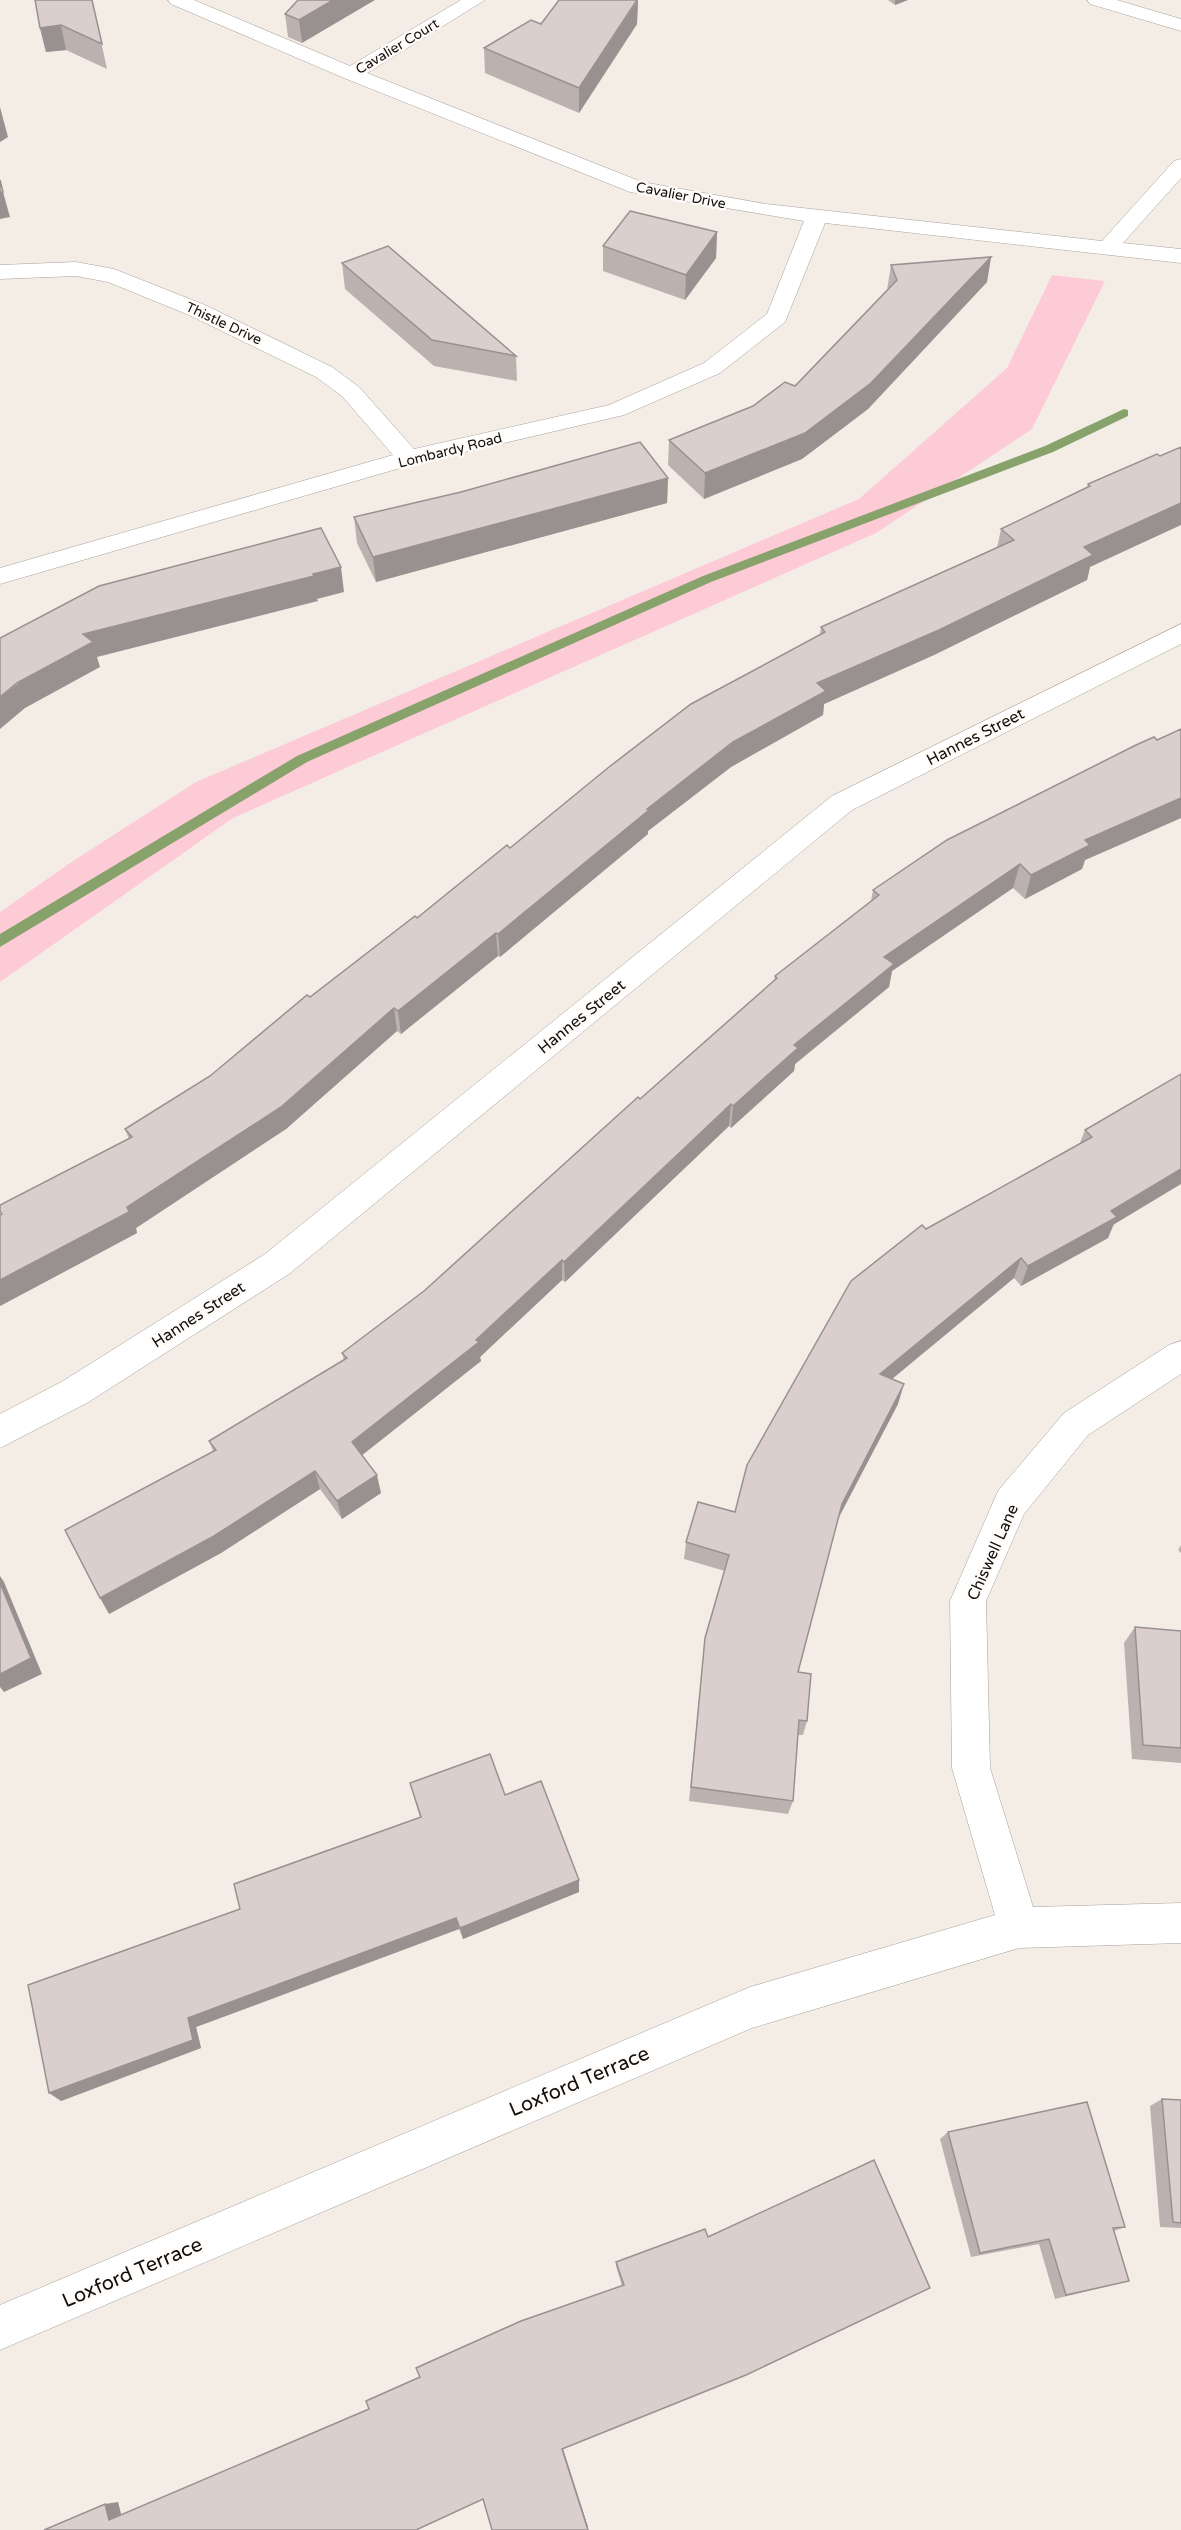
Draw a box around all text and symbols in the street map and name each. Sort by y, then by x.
street label: Cavalier Court [353,15,442,78]
street label: Cavalier Drive [635,178,727,213]
street label: Thistle Drive [183,298,265,349]
street label: Lombardy Road [396,429,504,472]
street label: Hannes Street [923,704,1028,770]
street label: Hannes Street [534,975,630,1058]
street label: Hannes Street [148,1277,249,1352]
street label: Chiswell Lane [963,1501,1023,1604]
street label: Loxford Terrace [506,2042,653,2122]
street label: Loxford Terrace [59,2233,206,2313]

